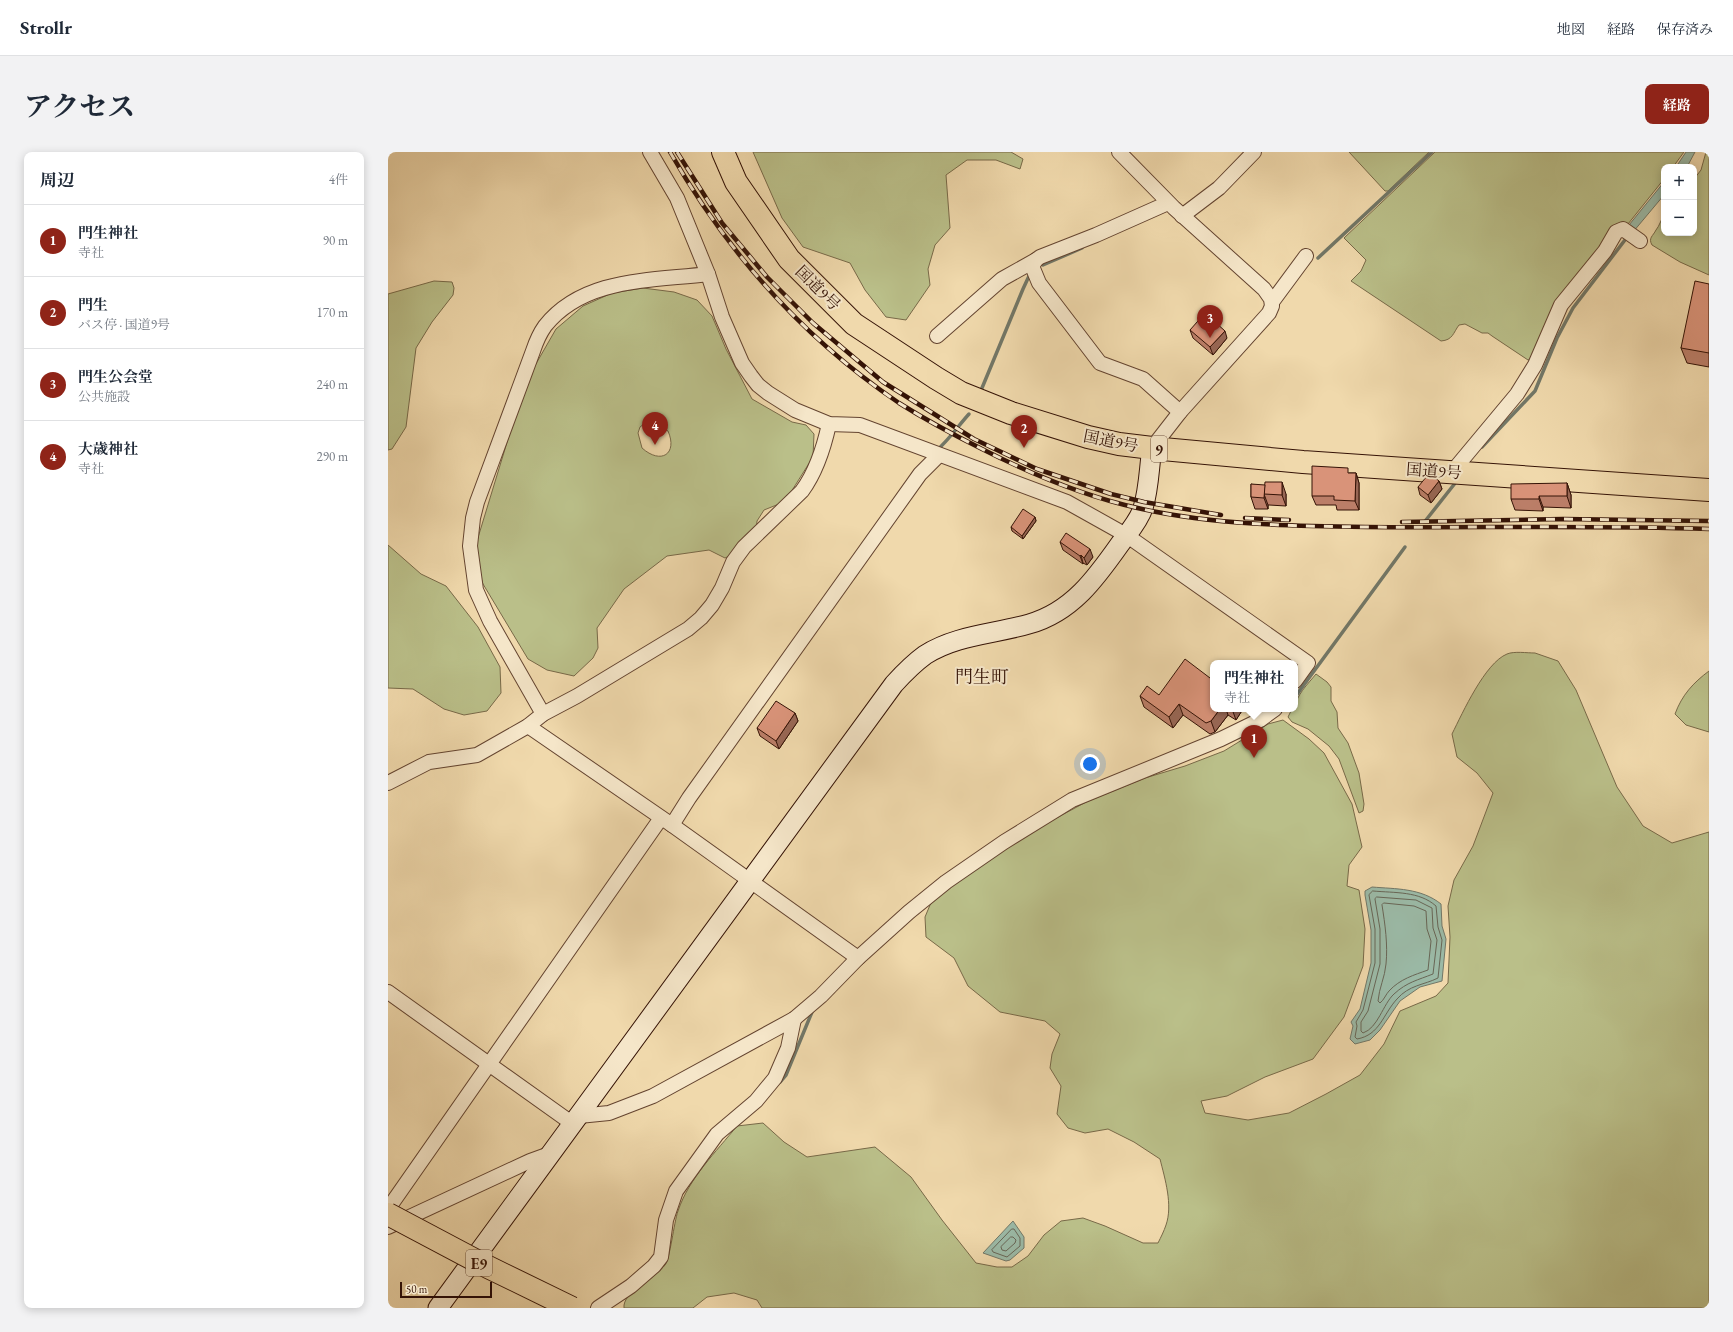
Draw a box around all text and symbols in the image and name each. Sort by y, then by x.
text: Strollr [20,15,72,40]
text: 地図 [1557,20,1585,38]
text: 経路 [1607,20,1635,38]
text: 保存済み [1657,20,1713,38]
button: 経路 [1645,84,1709,124]
text: アクセス [24,88,135,124]
map controls [1661,164,1697,236]
button: + [1661,164,1697,200]
text: 周辺 [40,169,74,191]
text: 4件 [329,171,348,188]
button: − [1661,200,1697,236]
text: 門生神社 [78,223,138,242]
text: 1 [50,232,56,249]
text: 90 m [323,232,348,249]
text: 寺社 [78,244,104,261]
street label: 国道9号 [791,261,845,315]
text: 門生 [78,295,108,314]
text: 2 [50,304,56,321]
text: 170 m [317,304,348,321]
pin: 3 [1197,305,1223,338]
text: バス停 · 国道9号 [78,316,170,333]
text: 門生公会堂 [78,367,153,386]
text: 3 [50,376,56,393]
text: 240 m [317,376,348,393]
text: 公共施設 [78,388,130,405]
pin: 4 [642,412,668,445]
pin: 2 [1011,415,1037,448]
street label: 国道9号 [1082,425,1140,457]
road number: 9 [1151,436,1167,462]
text: 大歳神社 [78,439,138,458]
text: 4 [50,448,56,465]
text: 290 m [317,448,348,465]
street label: 国道9号 [1405,459,1463,483]
text: 寺社 [78,460,104,477]
popup [1210,660,1298,712]
district label: 門生町 [955,665,1009,688]
text: 門生神社 [1224,668,1284,687]
text: 寺社 [1224,689,1250,706]
pin: 1 [1241,725,1267,758]
your location [1080,754,1100,774]
road number: E9 [466,1250,492,1276]
scale bar [400,1280,492,1299]
text: 50 m [406,1282,427,1296]

